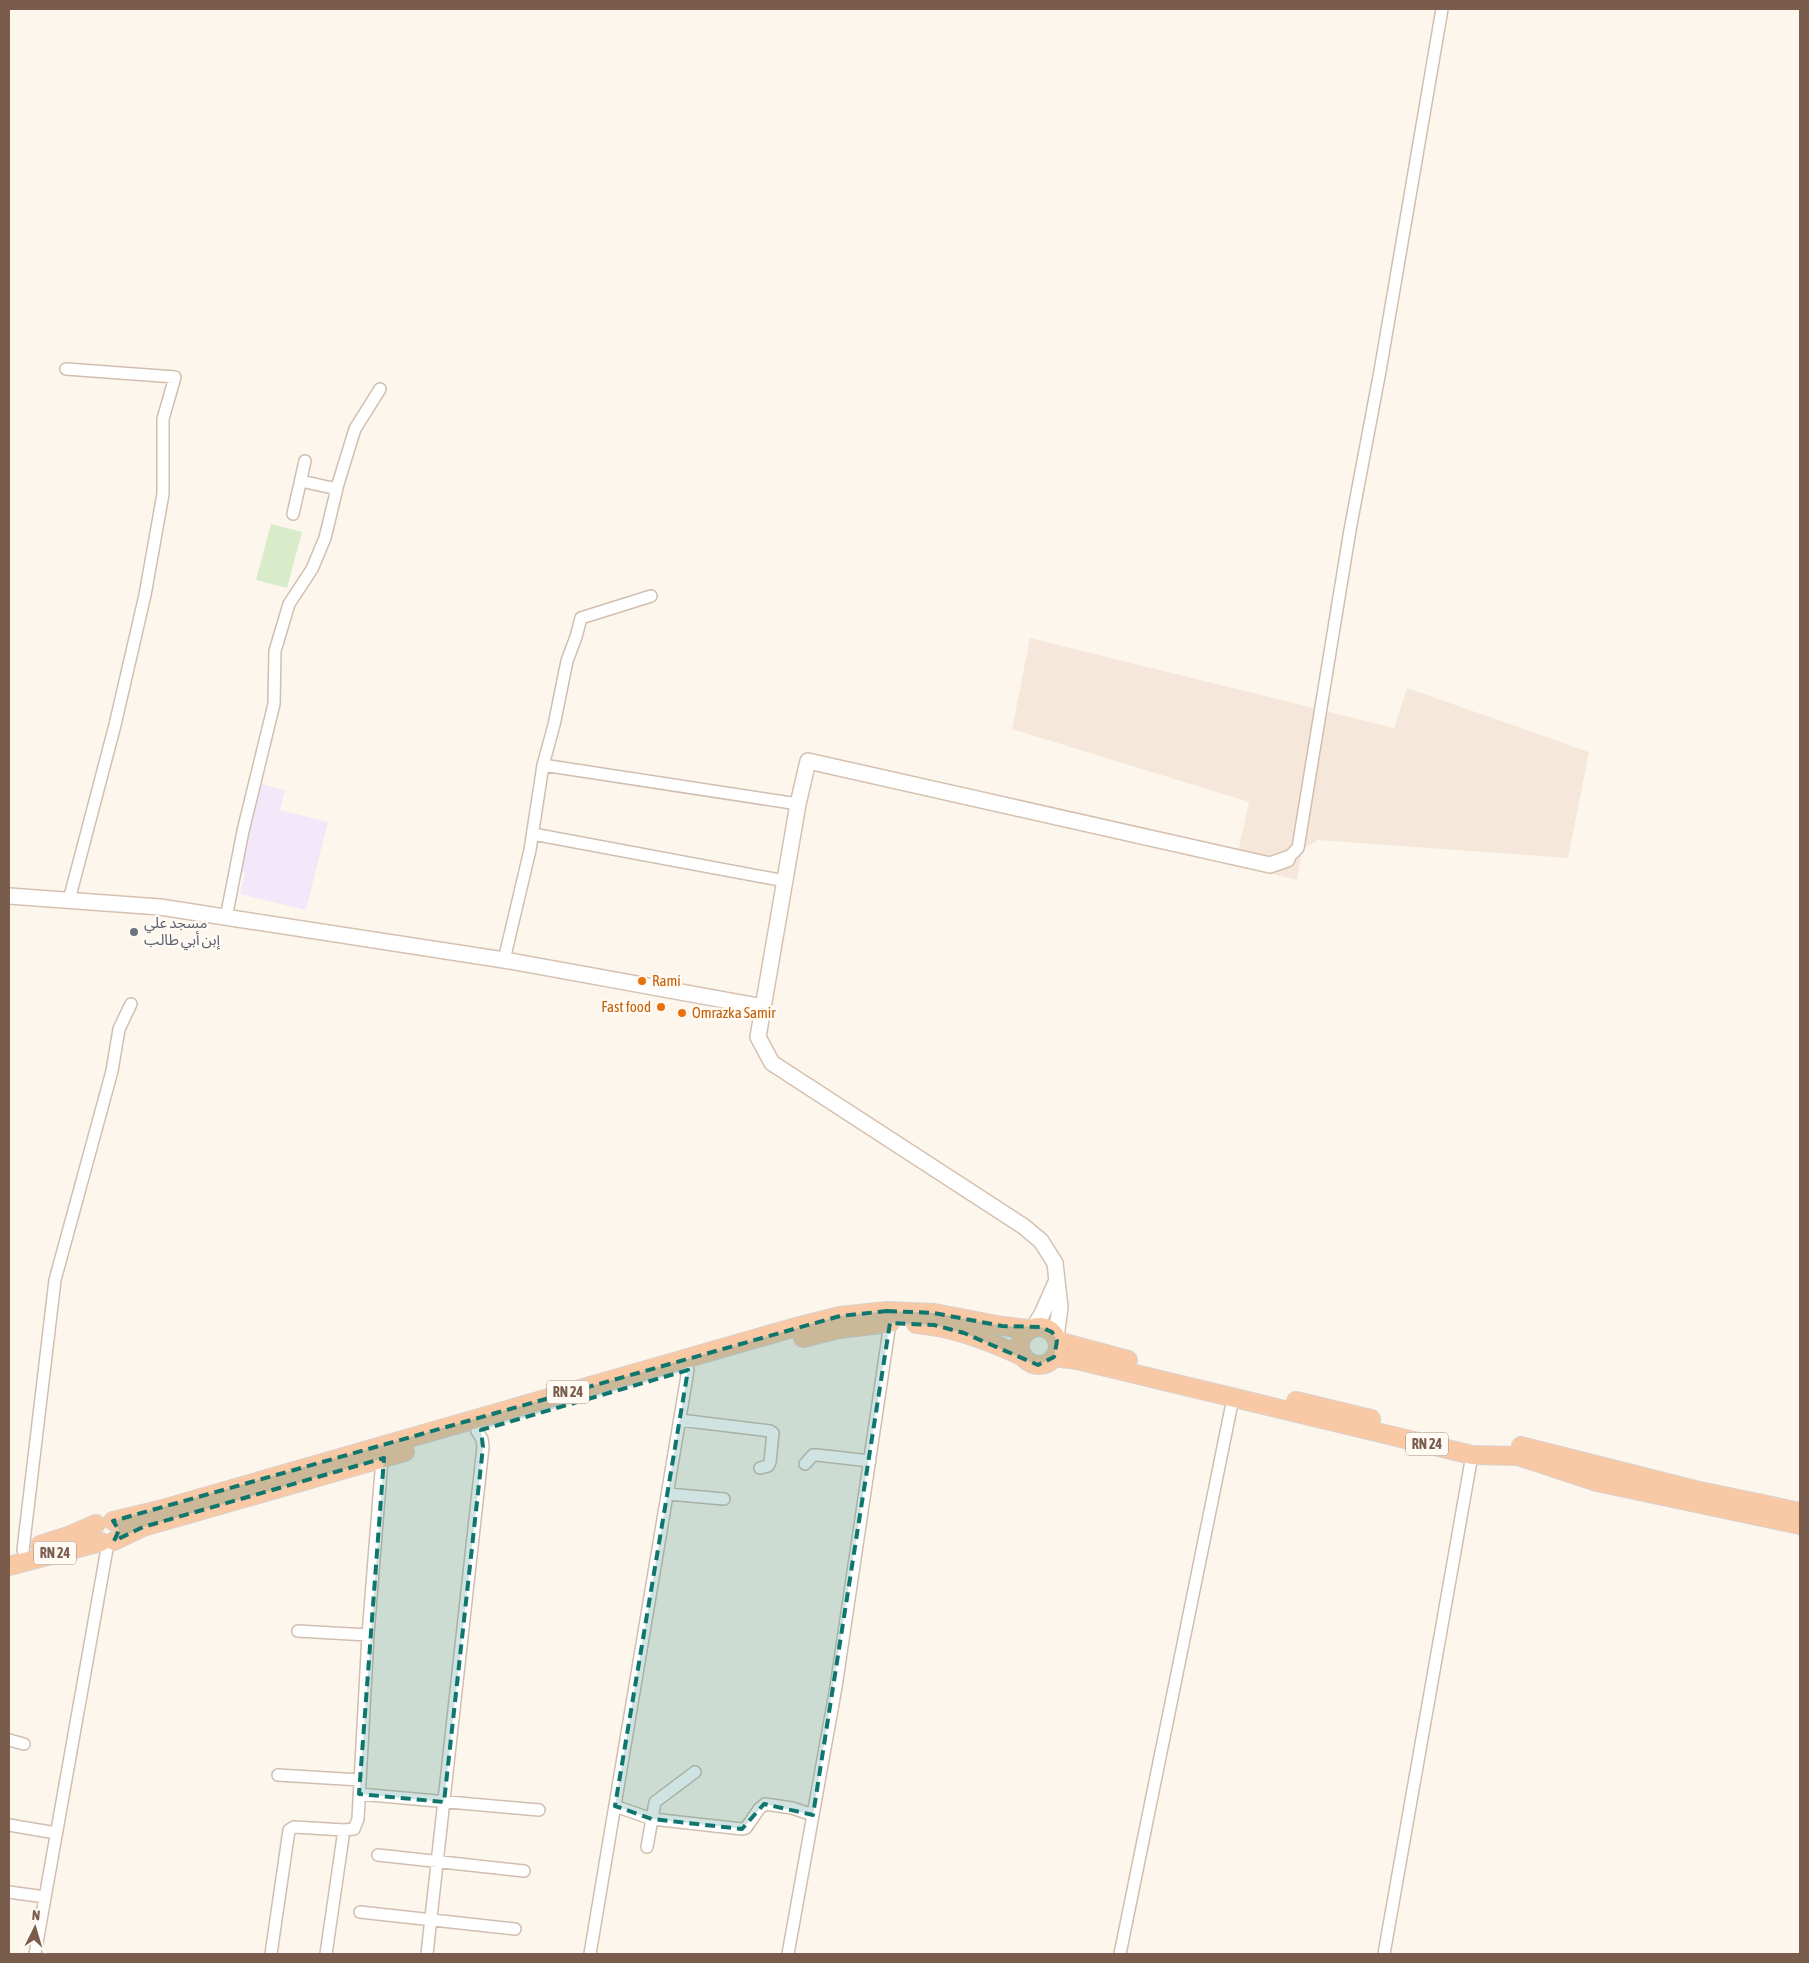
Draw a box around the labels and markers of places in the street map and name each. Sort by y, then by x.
place label: مسجد علي إبن أبي طالب [144,914,221,951]
marker: مسجد علي إبن أبي طالب [128,926,140,938]
place label: Rami [652,972,681,989]
marker: Rami [636,975,648,987]
place label: Fast food [601,998,651,1015]
marker: Fast food [655,1001,667,1013]
place label: Omrazka Samir [692,1004,776,1021]
marker: Omrazka Samir [676,1007,688,1019]

